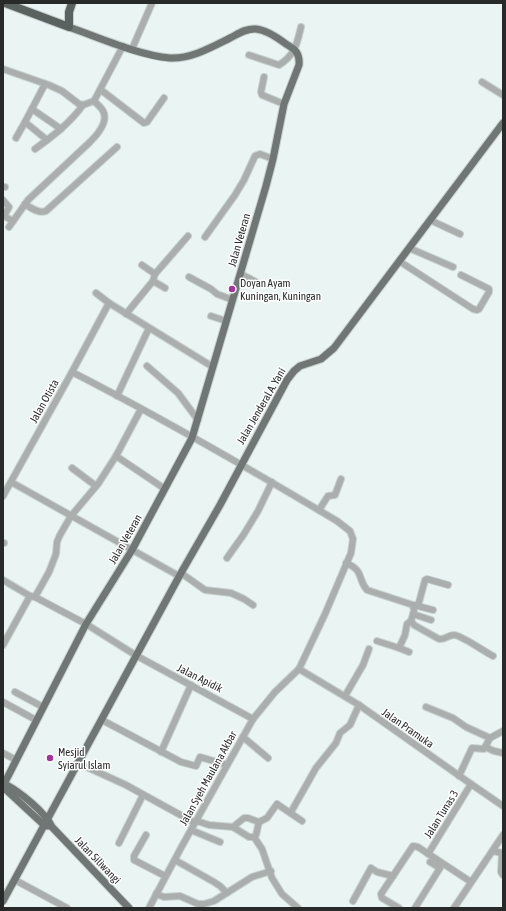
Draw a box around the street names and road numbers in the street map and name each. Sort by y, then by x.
street label: Jalan Veteran [226,212,252,268]
street label: Jalan Jenderal A. Yani [234,366,288,446]
street label: Jalan Otista [27,377,61,425]
street label: Jalan Veteran [106,512,144,566]
street label: Jalan Apidik [175,661,225,695]
street label: Jalan Pramuka [380,706,436,750]
street label: Jalan Syeh Maulana Akbar [177,728,239,827]
street label: Jalan Tunas 3 [422,788,460,840]
street label: Jalan Siliwangi [73,834,123,886]

